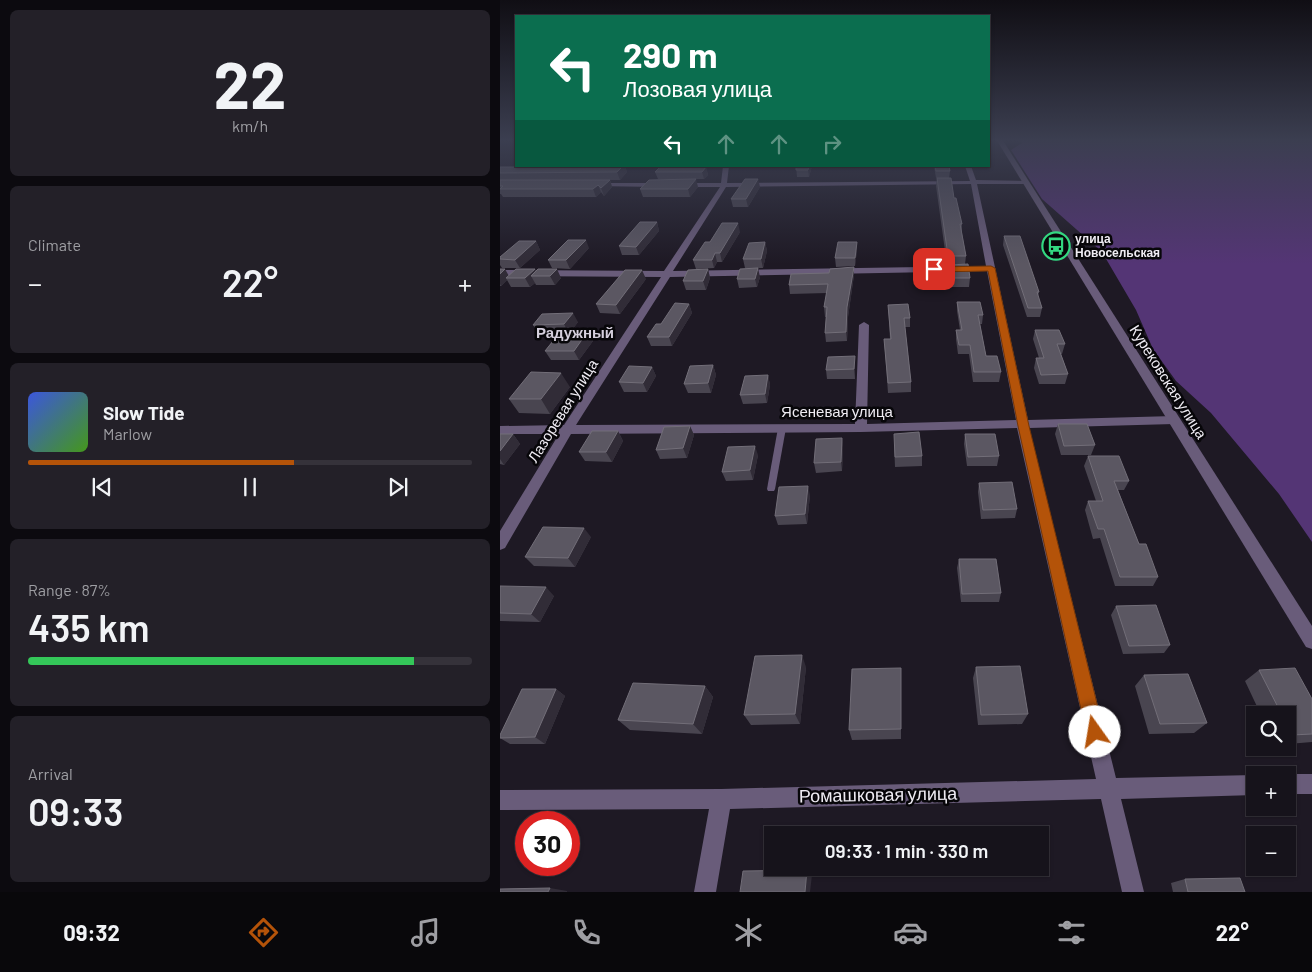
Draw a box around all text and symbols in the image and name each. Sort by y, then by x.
text: 290 m [623,33,717,75]
icon: left [540,35,605,100]
text: 22 [214,44,286,122]
text: Лозовая улица [623,75,772,101]
text: km/h [232,116,268,135]
icon: left [659,130,687,158]
icon: ahead [712,130,740,158]
icon: ahead [765,130,793,158]
icon: right [818,130,846,158]
bus stop icon: улица Новосельская [1041,231,1071,261]
place label: улица Новосельская [1075,231,1160,259]
text: Climate [28,235,81,254]
pin [913,248,955,290]
icon: arrive [920,255,948,283]
text: 22° [222,259,278,305]
text: − [28,266,42,300]
text: + [458,266,472,300]
street label: Курековская улица [1127,321,1211,442]
district label: Радужный [536,323,614,341]
street label: Лазоревая улица [523,355,601,465]
text: Slow Tide [103,401,185,424]
street label: Ясеневая улица [781,402,894,420]
text: Marlow [103,424,152,443]
icon: previous [88,473,116,501]
icon: pause [236,473,264,501]
icon: next [384,473,412,501]
text: Range · 87% [28,580,111,599]
text: 435 km [28,604,150,650]
position arrow [1068,705,1120,757]
map controls [1246,706,1296,876]
button: search [1246,706,1296,756]
text: Arrival [28,764,73,783]
button: + [1246,766,1296,816]
street label: Ромашковая улица [799,782,958,806]
text: 09:33 [28,788,123,834]
speed limit sign: 30 [515,811,580,876]
button: − [1246,826,1296,876]
text: 09:33 · 1 min · 330 m [825,839,988,862]
icon: directions [246,915,281,950]
icon: music [408,915,443,950]
icon: phone [569,915,604,950]
icon: climate [731,915,766,950]
icon: car [893,915,928,950]
icon: filters [1054,915,1089,950]
text: 09:32 [63,919,120,945]
text: 22° [1216,919,1249,945]

